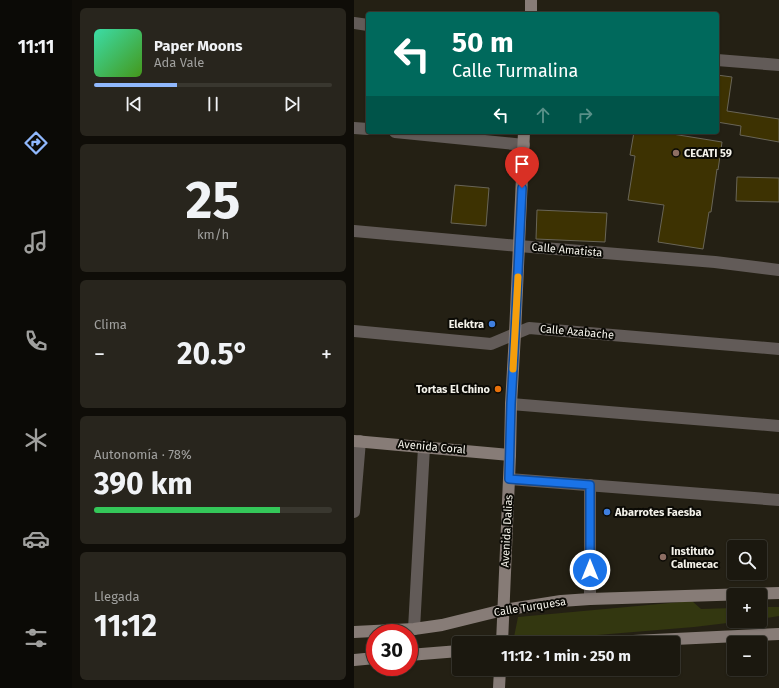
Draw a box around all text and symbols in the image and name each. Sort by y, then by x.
text: 50 m [452,26,514,59]
icon: left [386,28,438,80]
text: 11:11 [18,36,54,58]
text: Paper Moons [154,37,242,55]
text: Ada Vale [154,55,204,70]
text: Calle Turmalina [452,60,578,82]
icon: previous [123,93,145,115]
icon: pause [202,93,224,115]
icon: next [281,93,303,115]
icon: left [490,104,512,126]
icon: ahead [532,104,554,126]
icon: right [574,104,596,126]
icon: directions [22,129,50,157]
pin [505,147,539,188]
place label: CECATI 59 [684,147,732,160]
marker: CECATI 59 [671,148,681,158]
icon: arrive [511,153,533,175]
text: 25 [186,169,240,232]
text: km/h [197,227,229,242]
icon: music [22,228,50,256]
street label: Calle Amatista [531,240,603,260]
text: Clima [94,317,127,332]
place label: Elektra [449,318,484,331]
marker: Elektra [487,319,497,329]
street label: Calle Azabache [539,322,615,342]
icon: phone [22,327,50,355]
text: 20.5° [177,336,249,372]
text: − [94,341,105,368]
text: + [321,341,332,368]
place label: Tortas El Chino [416,383,491,396]
marker: Tortas El Chino [493,384,503,394]
icon: climate [22,426,50,454]
street label: Avenida Coral [398,438,466,456]
text: Autonomía · 78% [94,447,192,462]
text: 390 km [94,466,193,502]
street label: Avenida Dalias [499,494,515,568]
place label: Abarrotes Faesba [614,506,702,519]
marker: Abarrotes Faesba [602,507,612,517]
icon: car [22,525,50,553]
map controls [727,540,767,676]
button: search [727,540,767,580]
place label: Instituto Calmecac [671,545,719,571]
position arrow [569,549,611,591]
marker: Instituto Calmecac [658,552,668,562]
button: + [727,588,767,628]
text: Llegada [94,589,140,604]
street label: Calle Turquesa [493,595,567,619]
text: 11:12 [94,608,157,644]
icon: filters [22,624,50,652]
speed limit sign: 30 [366,624,418,676]
button: − [727,636,767,676]
text: 11:12 · 1 min · 250 m [501,647,631,665]

